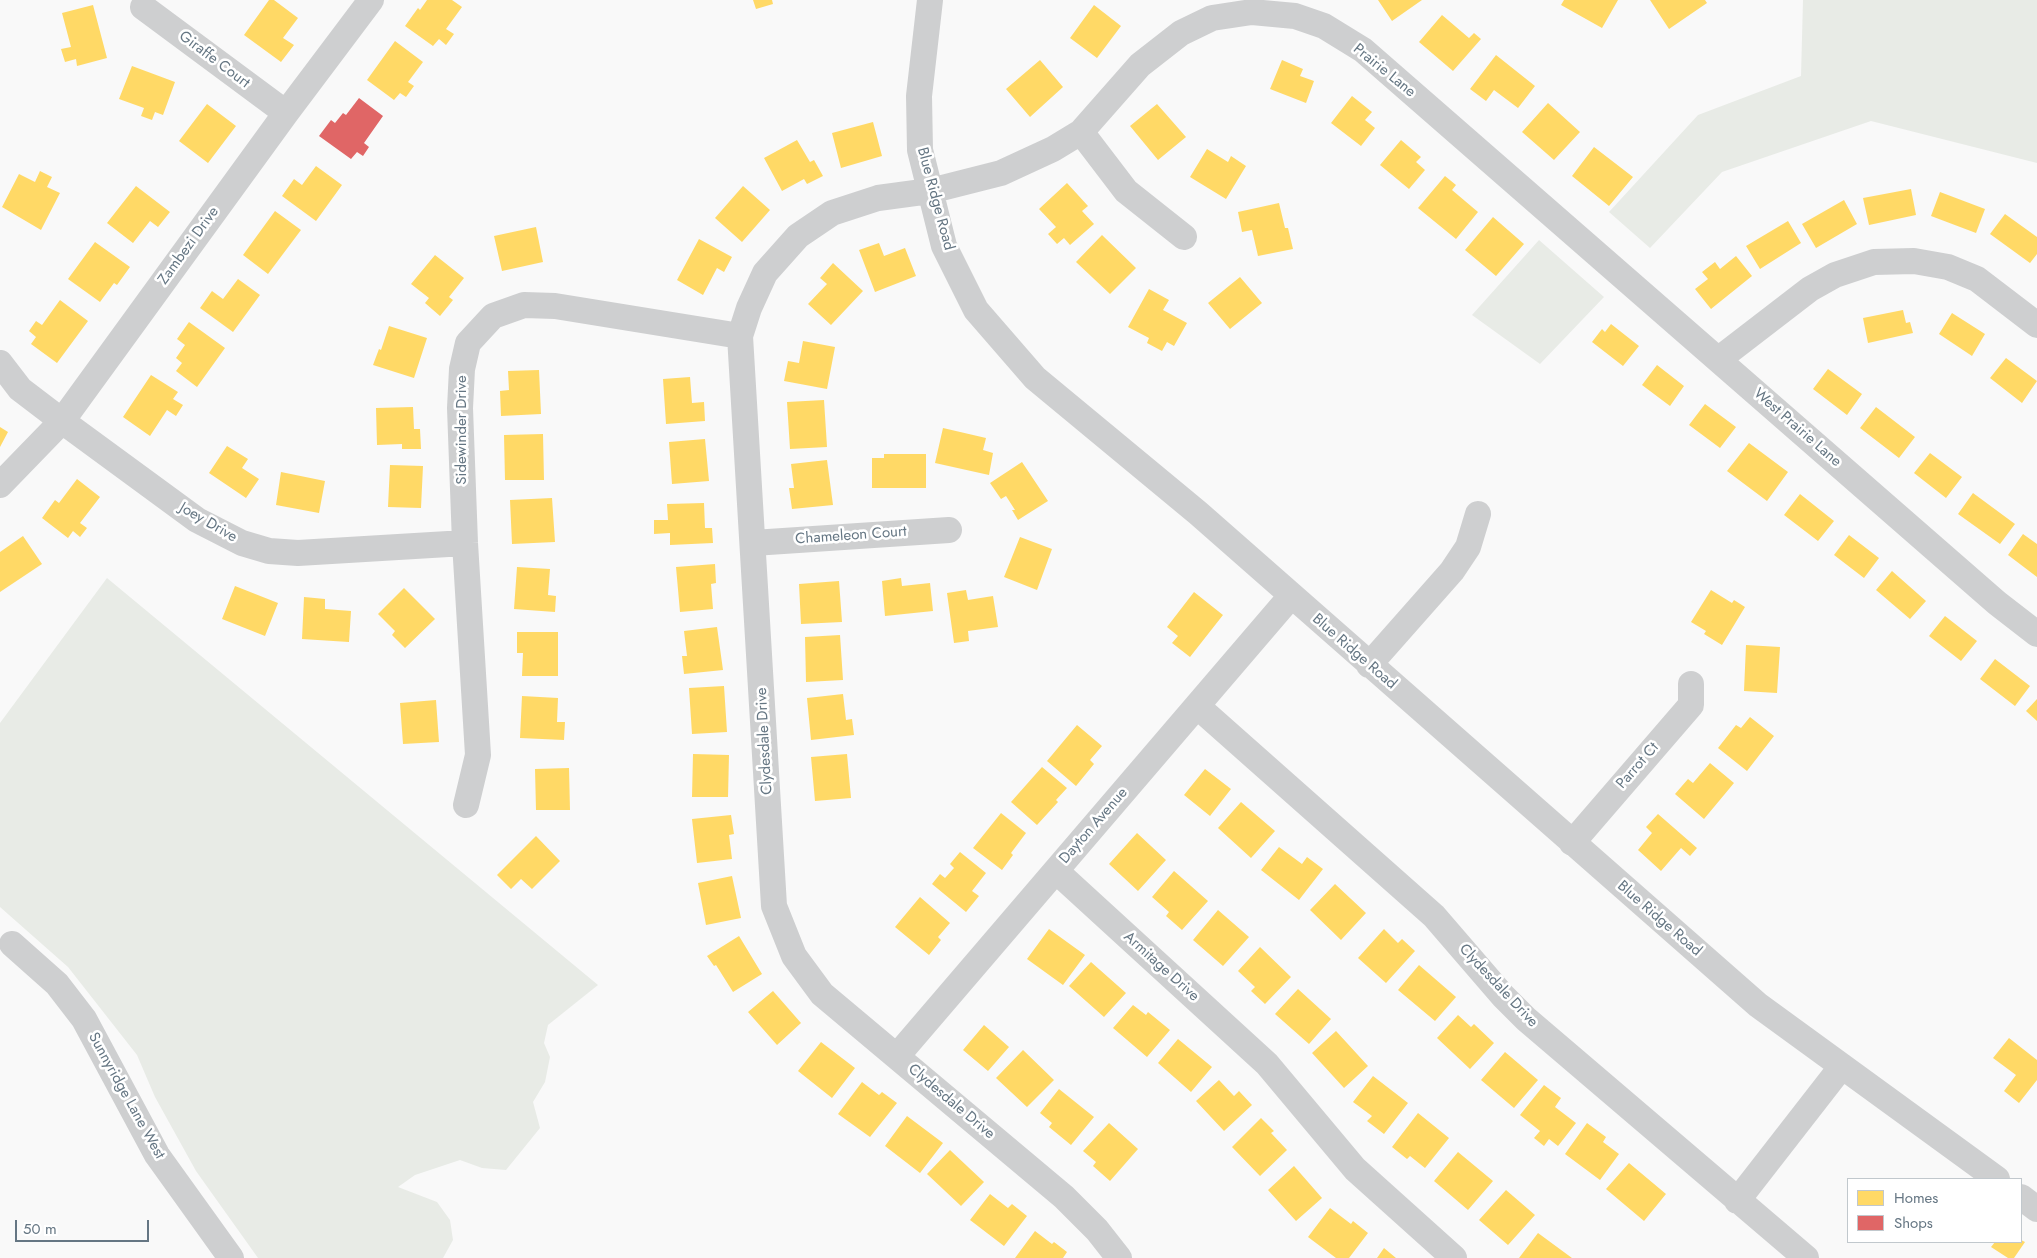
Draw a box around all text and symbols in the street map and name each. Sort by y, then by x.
street label: Giraffe Court [175,28,253,92]
street label: Prairie Lane [1349,40,1419,102]
street label: Blue Ridge Road [913,146,957,252]
street label: Zambezi Drive [155,204,223,288]
street label: Sidewinder Drive [453,375,471,485]
street label: West Prairie Lane [1749,385,1845,471]
street label: Joey Drive [176,499,240,547]
street label: Chameleon Court [795,523,907,549]
street label: Blue Ridge Road [1308,610,1400,694]
street label: Clydesdale Drive [753,687,777,795]
street label: Parrot Ct [1613,739,1663,793]
street label: Dayton Avenue [1056,784,1132,868]
street label: Blue Ridge Road [1613,877,1705,961]
street label: Armitage Drive [1119,928,1203,1006]
street label: Clydesdale Drive [1455,941,1541,1031]
street label: Sunnyridge Lane West [84,1030,168,1162]
street label: Clydesdale Drive [904,1061,998,1143]
legend [1847,1178,2022,1243]
text: Homes [1894,1187,1938,1209]
scale bar [18,1210,151,1242]
text: Shops [1894,1212,1933,1234]
text: 50 m [23,1218,57,1240]

